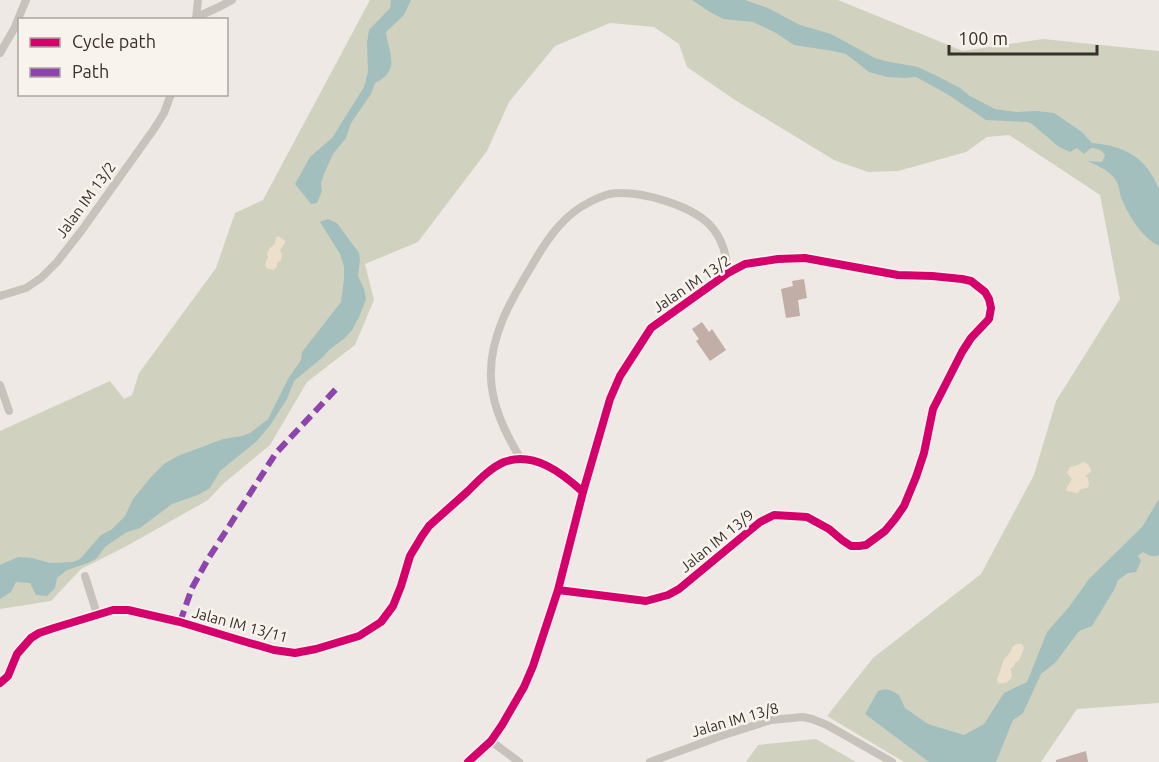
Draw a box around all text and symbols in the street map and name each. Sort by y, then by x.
legend [18,18,228,96]
scale bar [949,18,1098,56]
text: 100 m [958,28,1008,48]
text: Cycle path [72,31,156,51]
text: Path [72,61,109,81]
street label: Jalan IM 13/2 [52,158,119,241]
street label: Jalan IM 13/2 [650,251,734,316]
street label: Jalan IM 13/9 [676,506,757,576]
street label: Jalan IM 13/11 [190,604,290,645]
street label: Jalan IM 13/8 [689,699,780,740]

